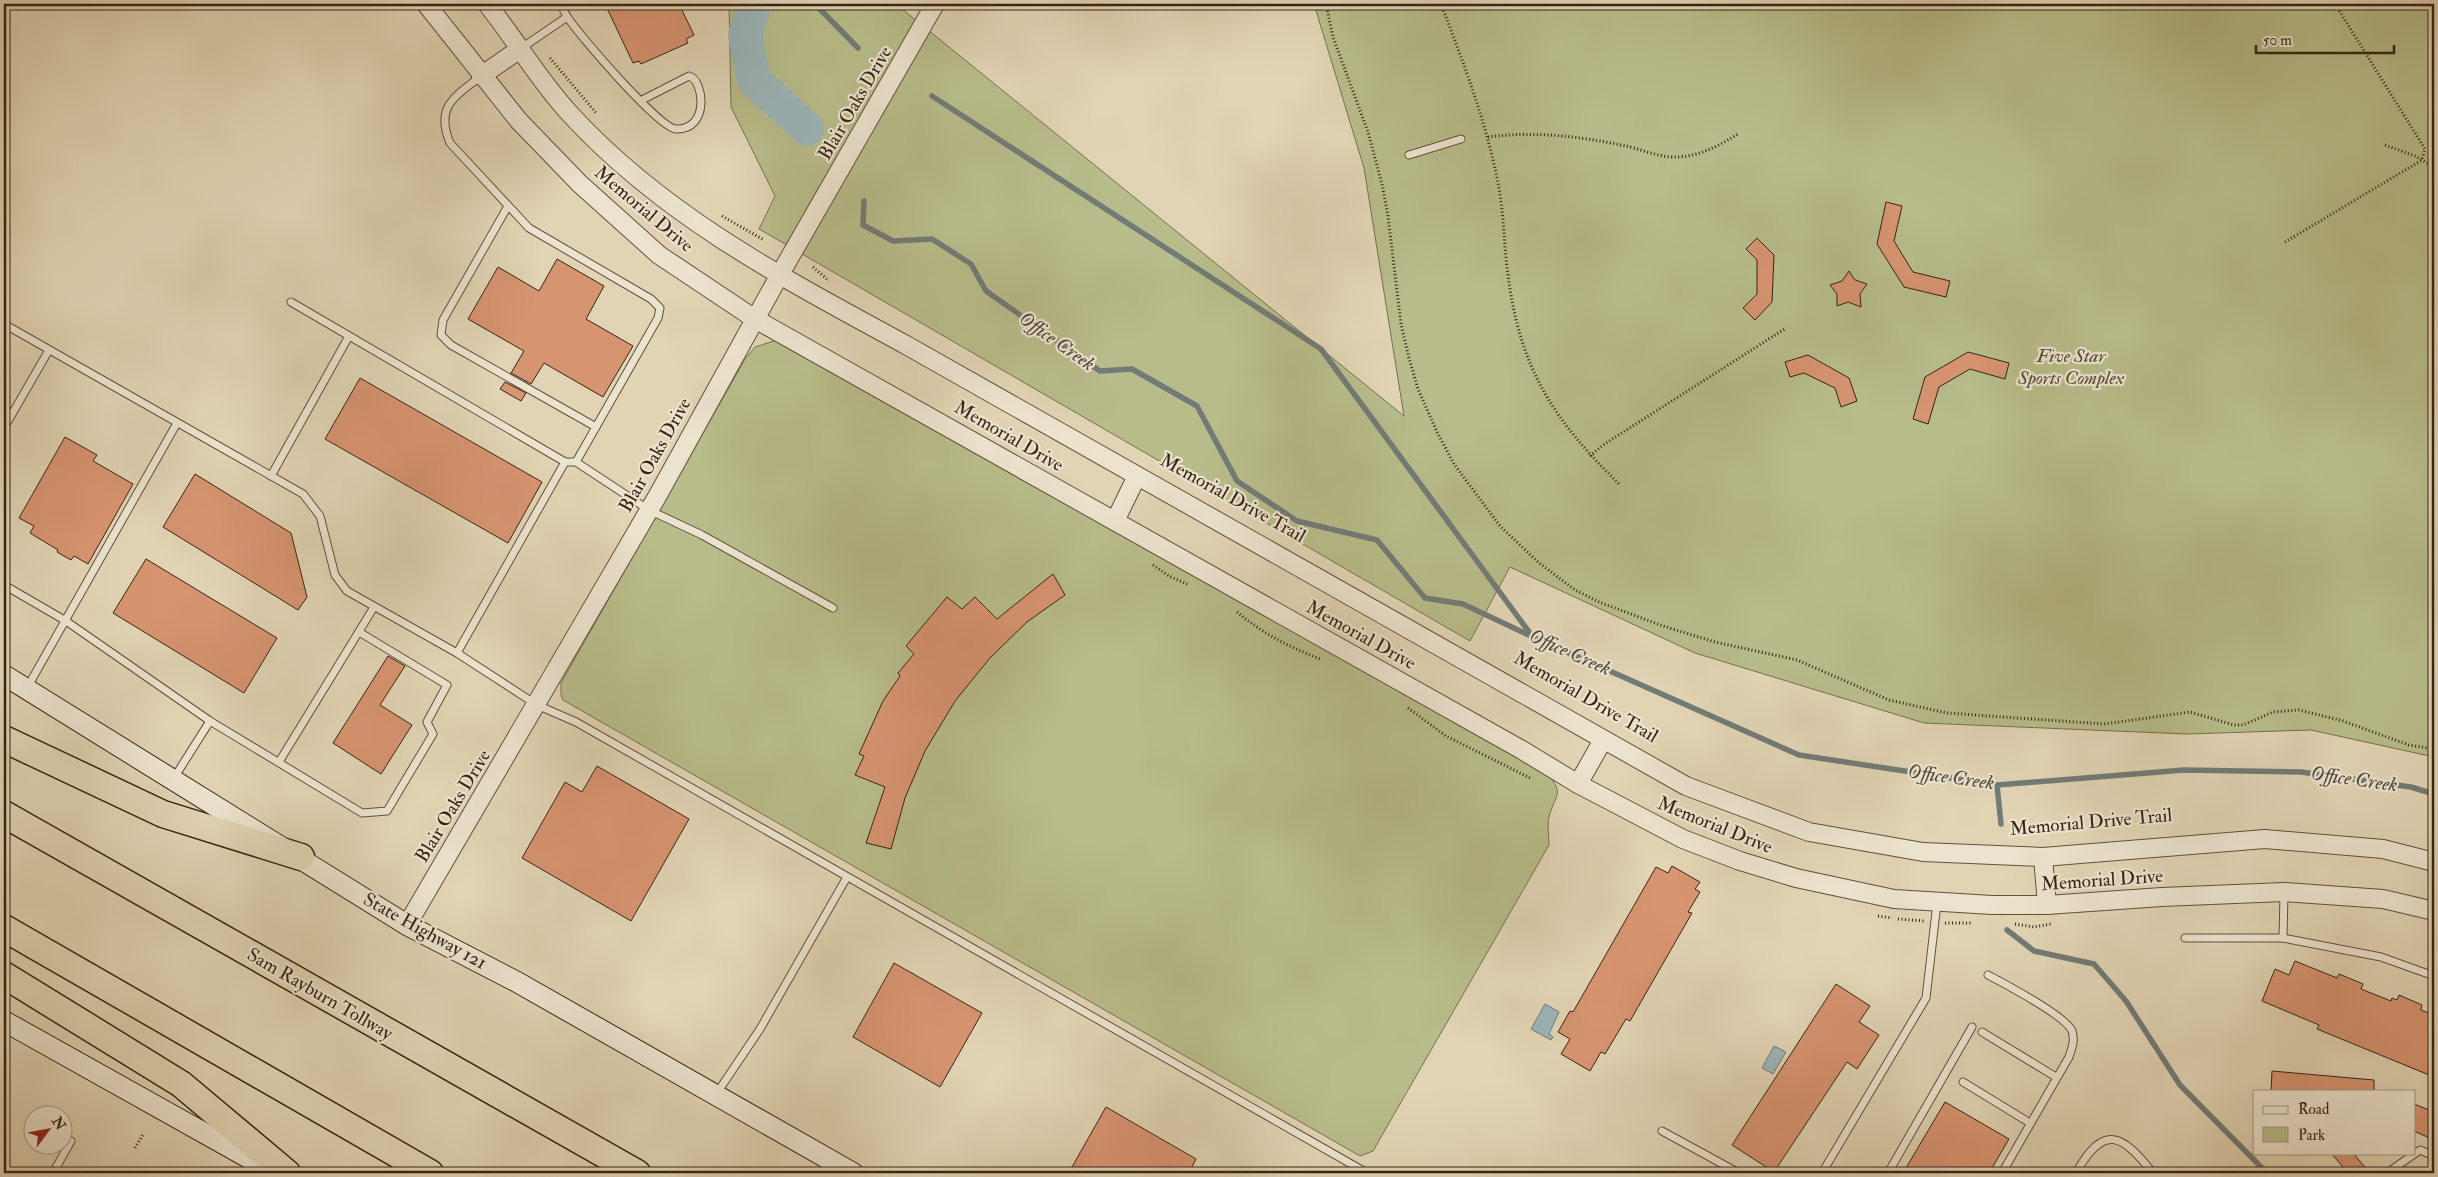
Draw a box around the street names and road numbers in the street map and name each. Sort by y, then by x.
street label: Blair Oaks Drive [813,42,897,164]
street label: Memorial Drive [590,161,699,257]
street label: Blair Oaks Drive [614,393,696,517]
street label: Memorial Drive [950,395,1068,477]
street label: Memorial Drive Trail [1156,448,1310,548]
street label: Memorial Drive [1302,595,1420,675]
street label: Memorial Drive Trail [1509,646,1663,748]
street label: Blair Oaks Drive [410,745,496,867]
street label: Memorial Drive [1654,791,1776,859]
street label: Memorial Drive Trail [2009,803,2173,841]
street label: Memorial Drive [2040,864,2164,896]
street label: State Highway 121 [359,887,491,975]
street label: Sam Rayburn Tollway [243,942,398,1046]

